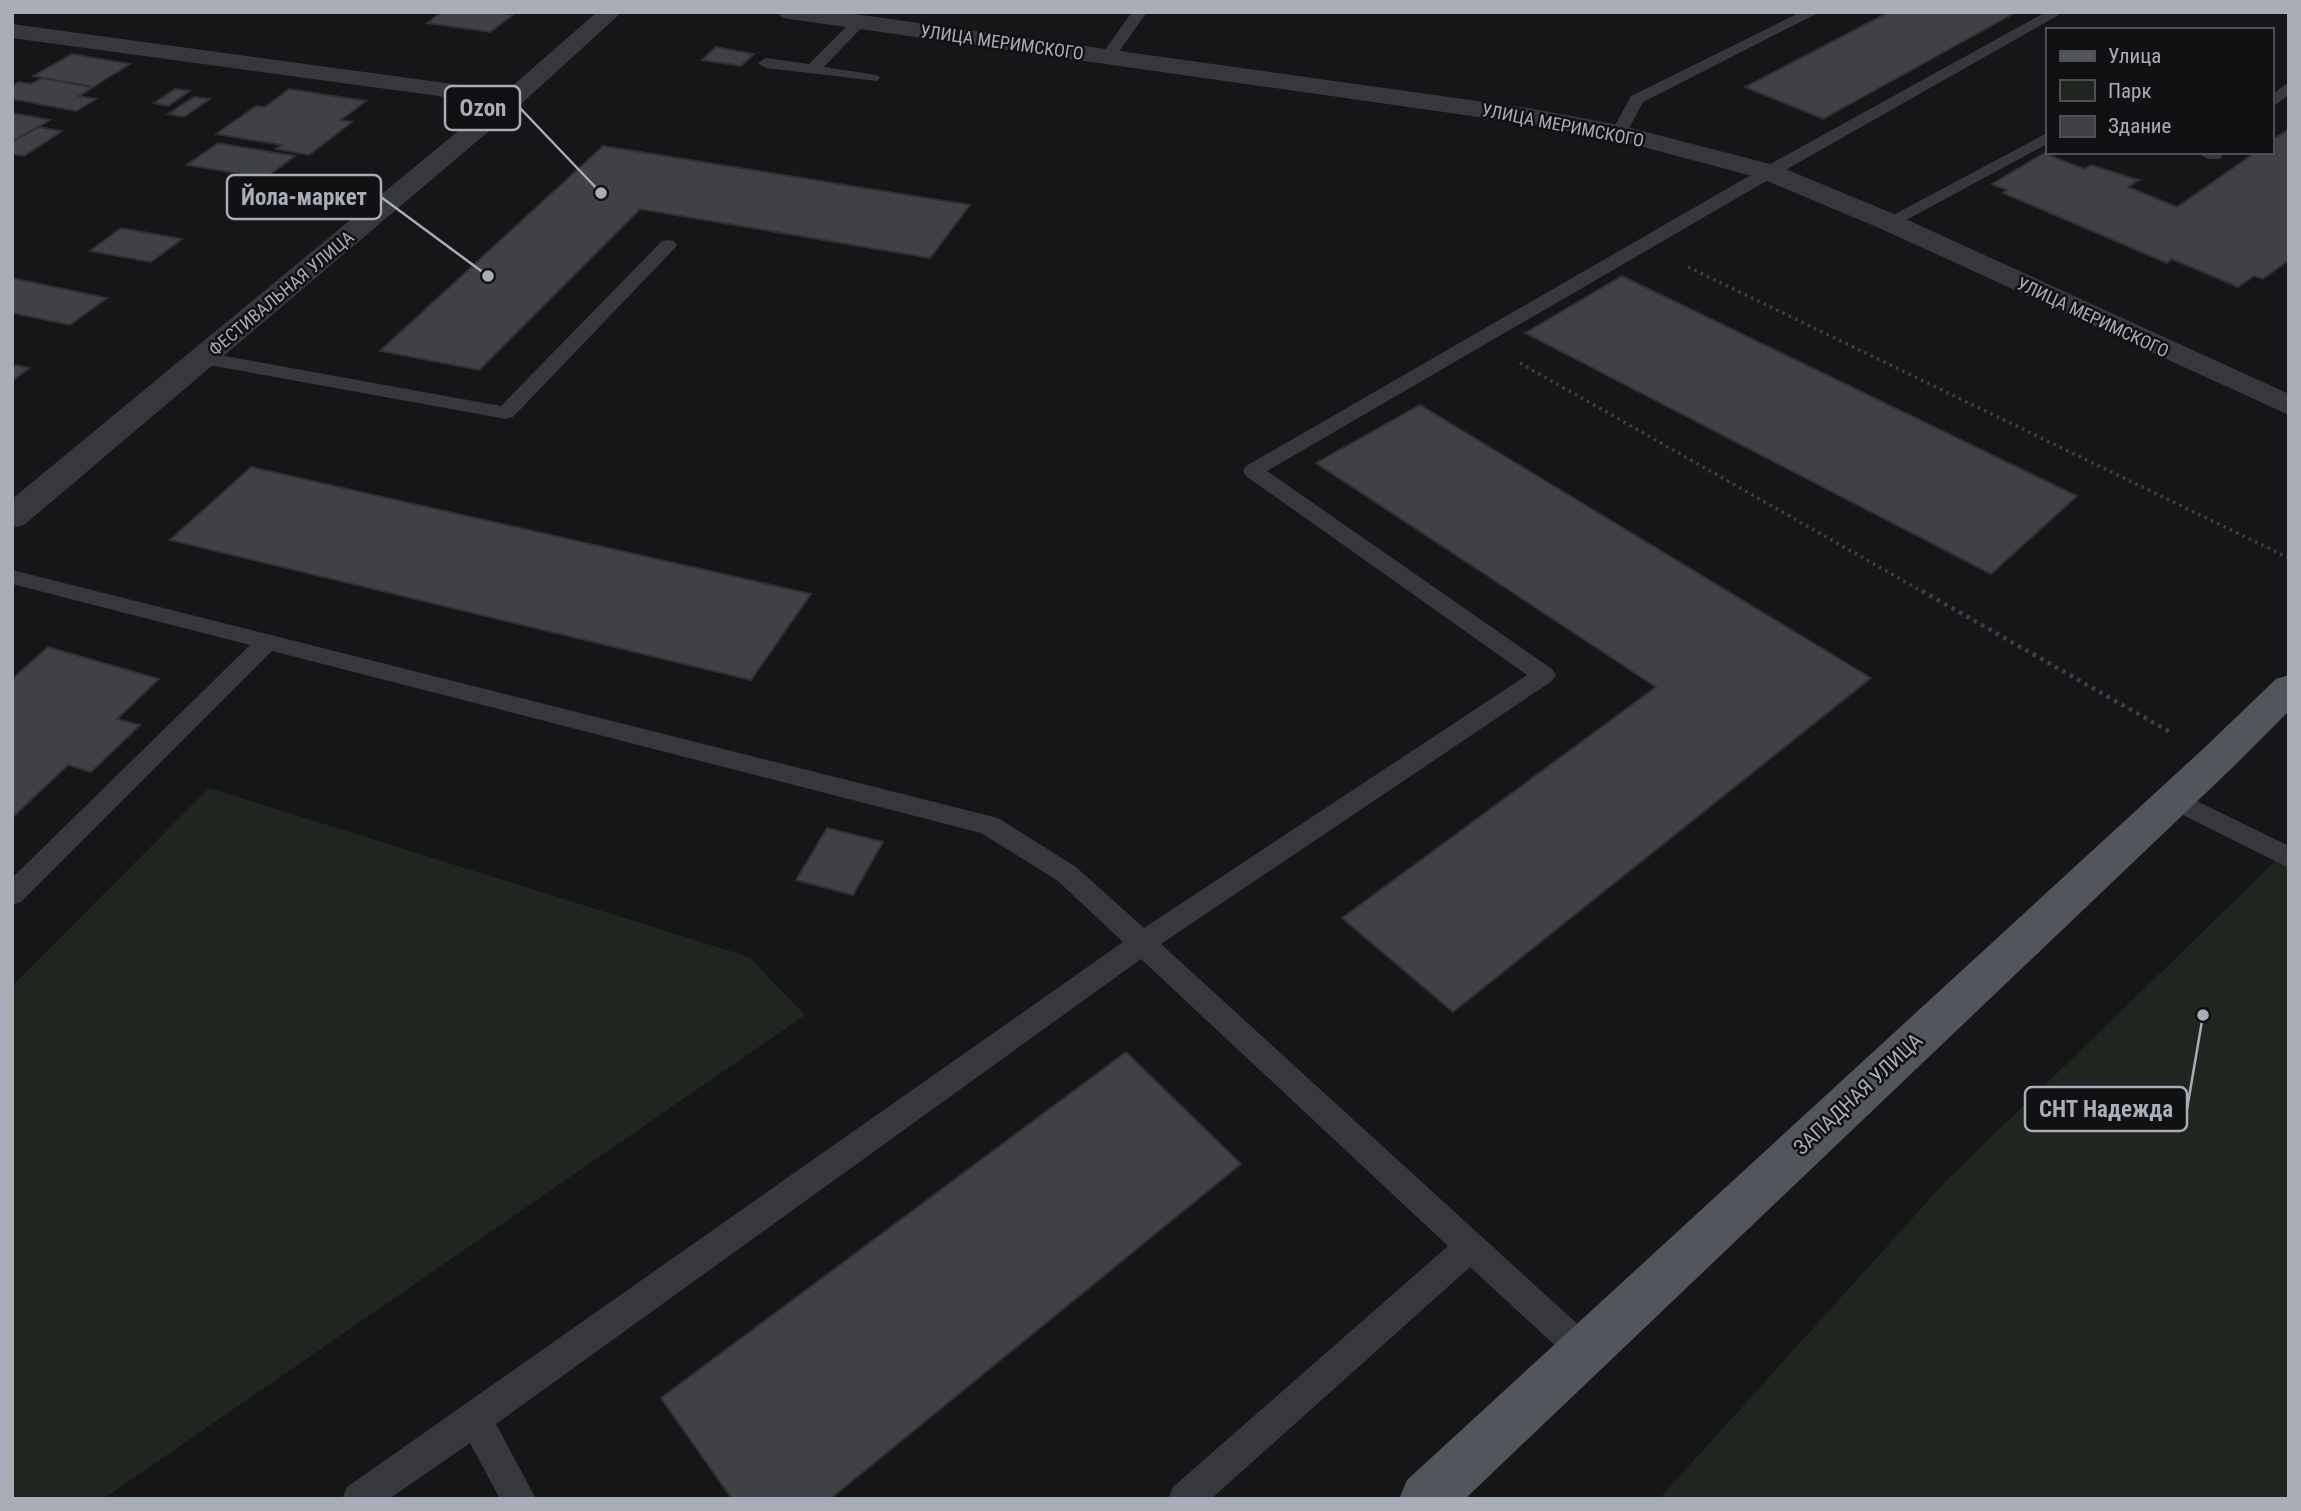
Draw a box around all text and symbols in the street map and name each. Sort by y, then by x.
street label: УЛИЦА МЕРИМСКОГО [919,20,1085,64]
legend [2046,28,2273,154]
text: Улица [2108,44,2161,68]
text: Парк [2108,79,2152,103]
callout: Ozon [445,86,520,130]
text: Ozon [460,95,506,122]
street label: УЛИЦА МЕРИМСКОГО [1480,99,1646,151]
text: Здание [2108,114,2172,138]
callout: Йола-маркет [227,175,381,219]
text: Йола-маркет [241,183,367,211]
street label: ФЕСТИВАЛЬНАЯ УЛИЦА [204,226,358,360]
street label: УЛИЦА МЕРИМСКОГО [2014,273,2172,361]
street label: ЗАПАДНАЯ УЛИЦА [1789,1028,1927,1160]
callout: СНТ Надежда [2025,1087,2187,1131]
text: СНТ Надежда [2039,1096,2173,1123]

